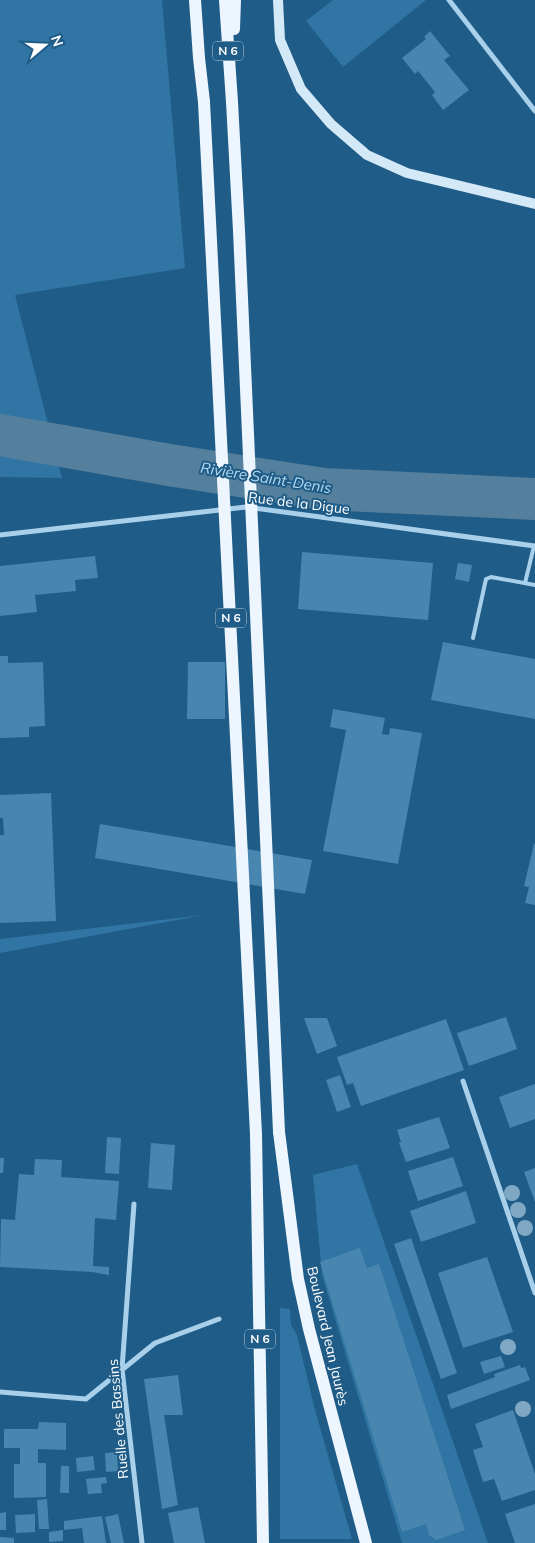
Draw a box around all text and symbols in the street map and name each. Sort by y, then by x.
north arrow [20,20,70,70]
text: N [47,33,68,49]
road number: N 6 [213,41,243,60]
water label: Rivière Saint-Denis [199,458,333,497]
street label: Rue de la Digue [247,488,351,518]
road number: N 6 [216,608,246,628]
street label: Boulevard Jean Jaurès [303,1265,353,1407]
road number: N 6 [245,1330,275,1348]
street label: Ruelle des Bassins [104,1358,132,1480]

